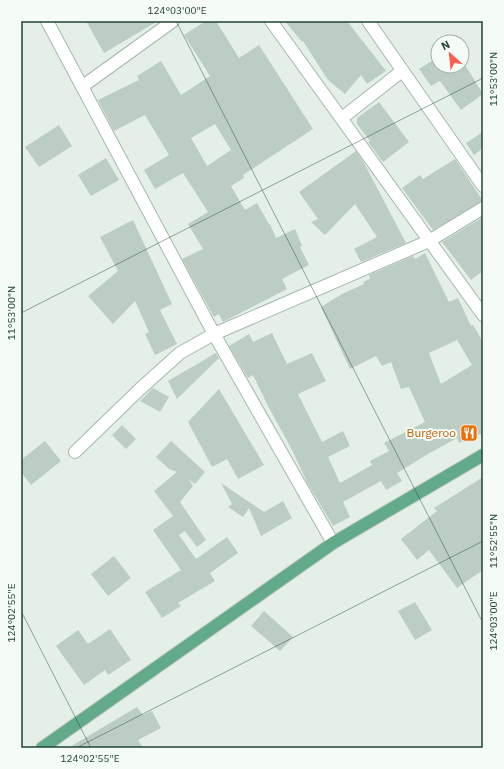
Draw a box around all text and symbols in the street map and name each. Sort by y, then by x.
text: 124°03'00"E [147,4,207,17]
north arrow [430,34,470,74]
text: N [439,37,452,53]
text: 11°53'00"N [487,52,500,106]
text: 11°53'00"N [5,286,18,340]
restaurant icon: Burgeroo [459,423,479,443]
place label: Burgeroo [407,425,456,440]
text: 11°52'55"N [487,514,500,568]
text: 124°02'55"E [5,583,18,643]
text: 124°03'00"E [487,591,500,651]
text: 124°02'55"E [60,752,120,765]

